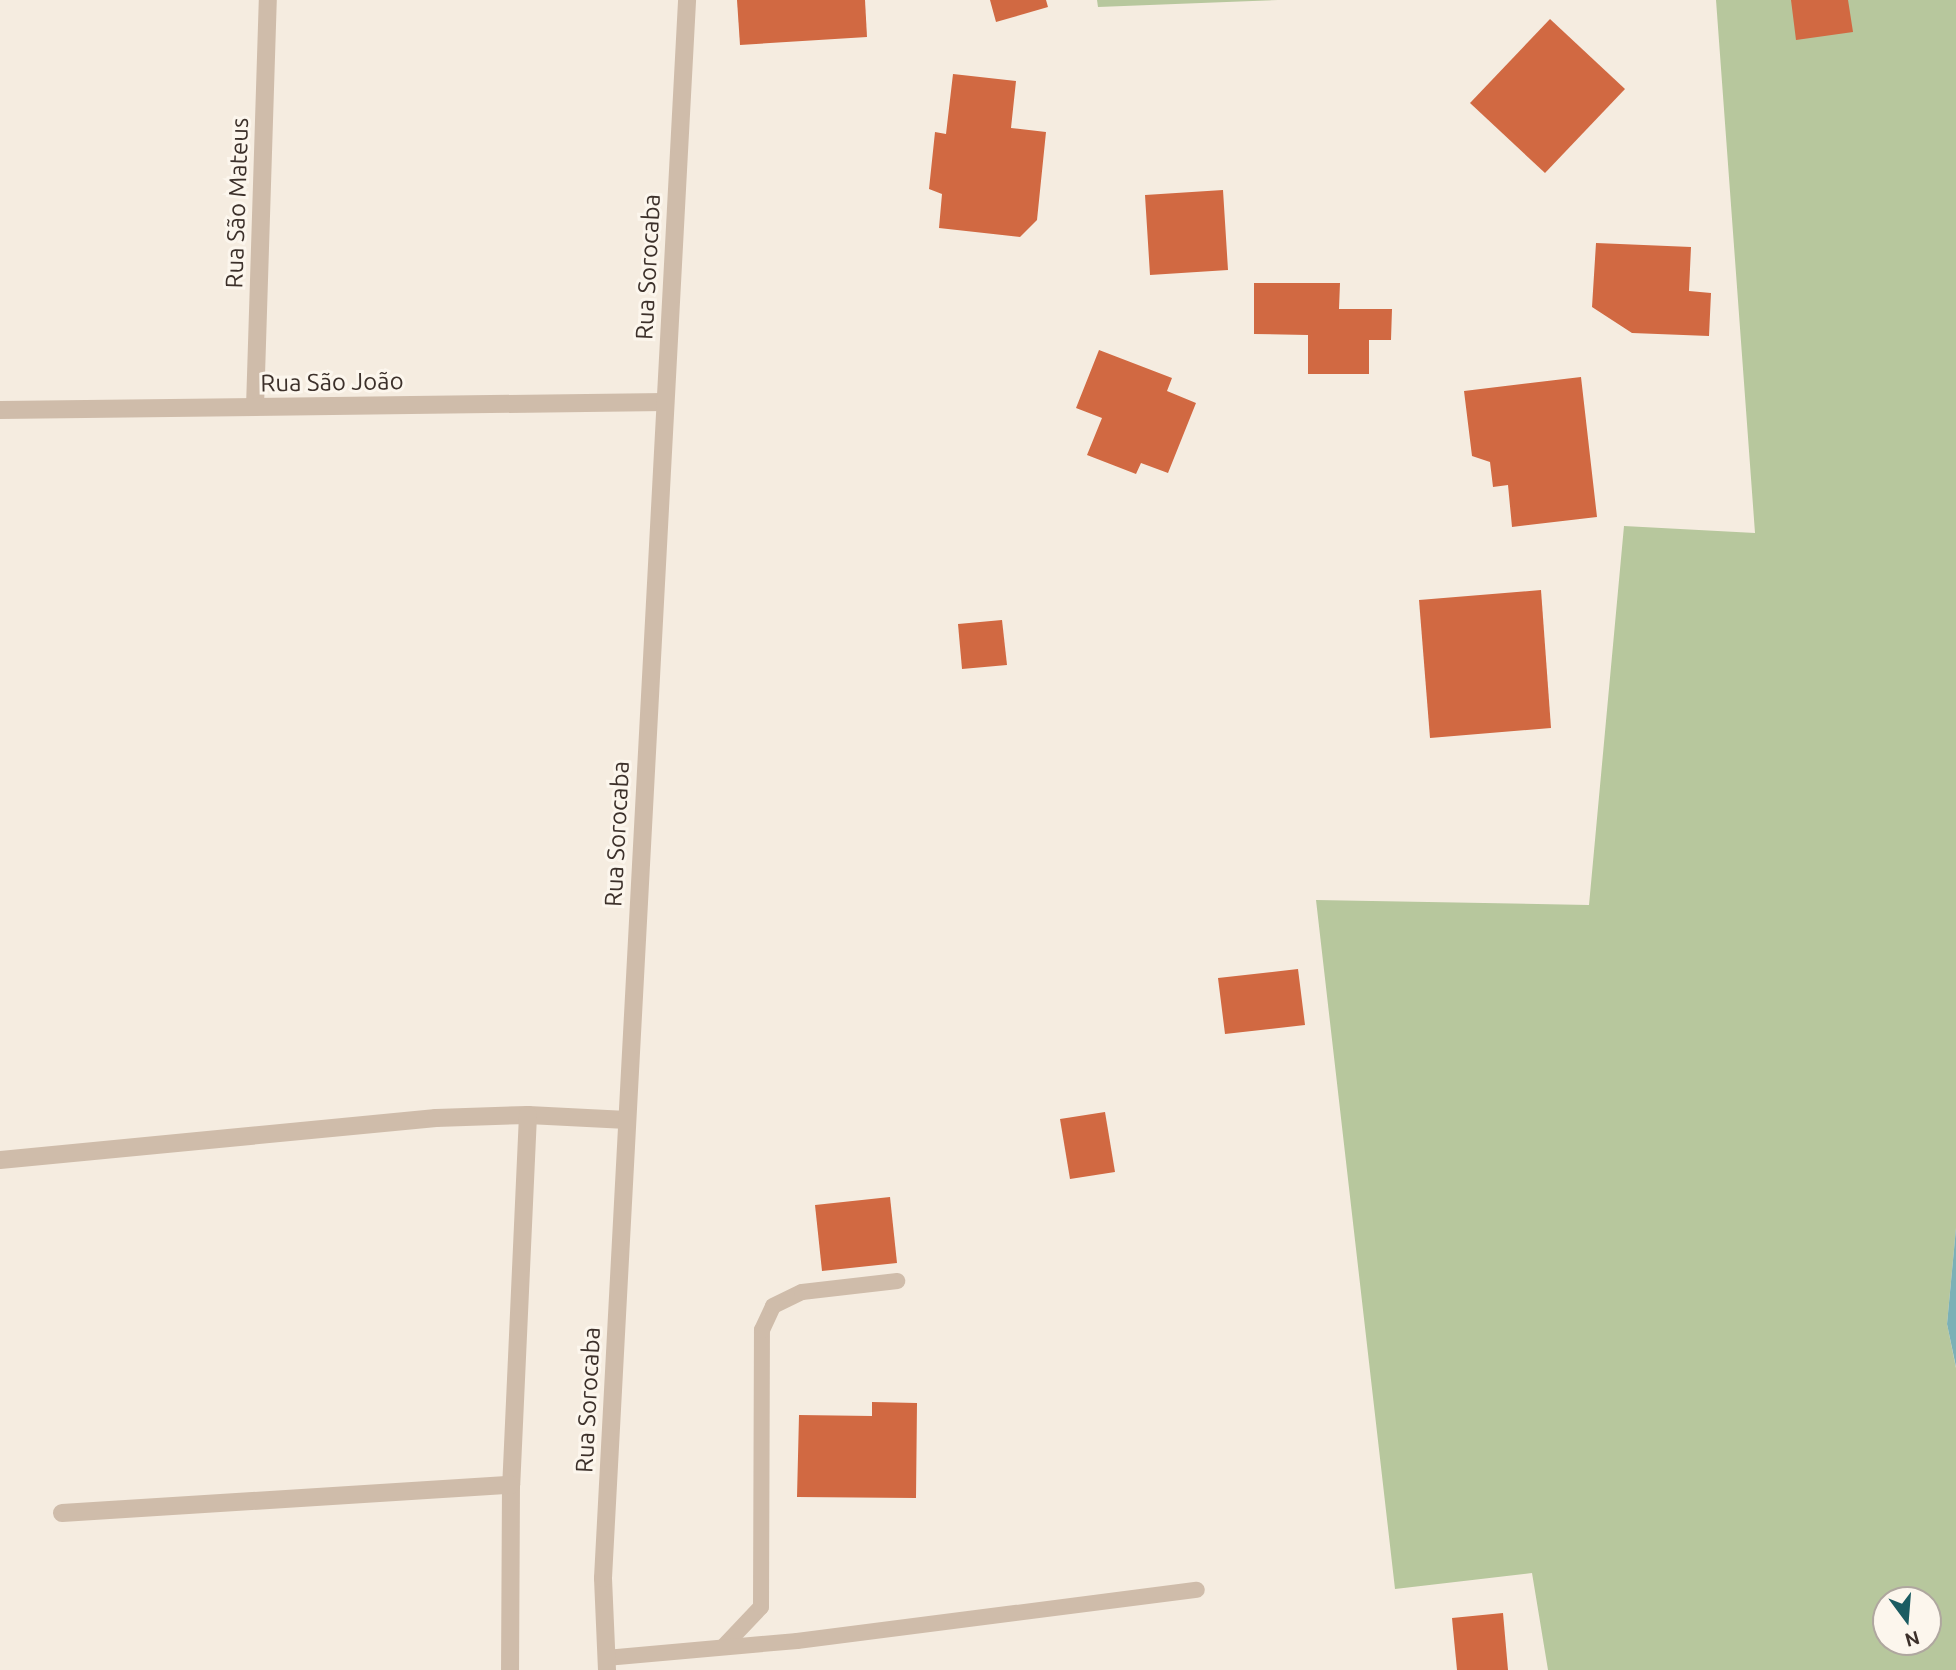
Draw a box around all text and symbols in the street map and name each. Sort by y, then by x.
street label: Rua São Mateus [220,117,254,289]
street label: Rua Sorocaba [630,193,666,341]
street label: Rua São João [260,366,404,398]
street label: Rua Sorocaba [599,760,635,908]
street label: Rua Sorocaba [570,1326,606,1474]
north arrow [1872,1586,1942,1656]
text: N [1902,1627,1922,1652]

